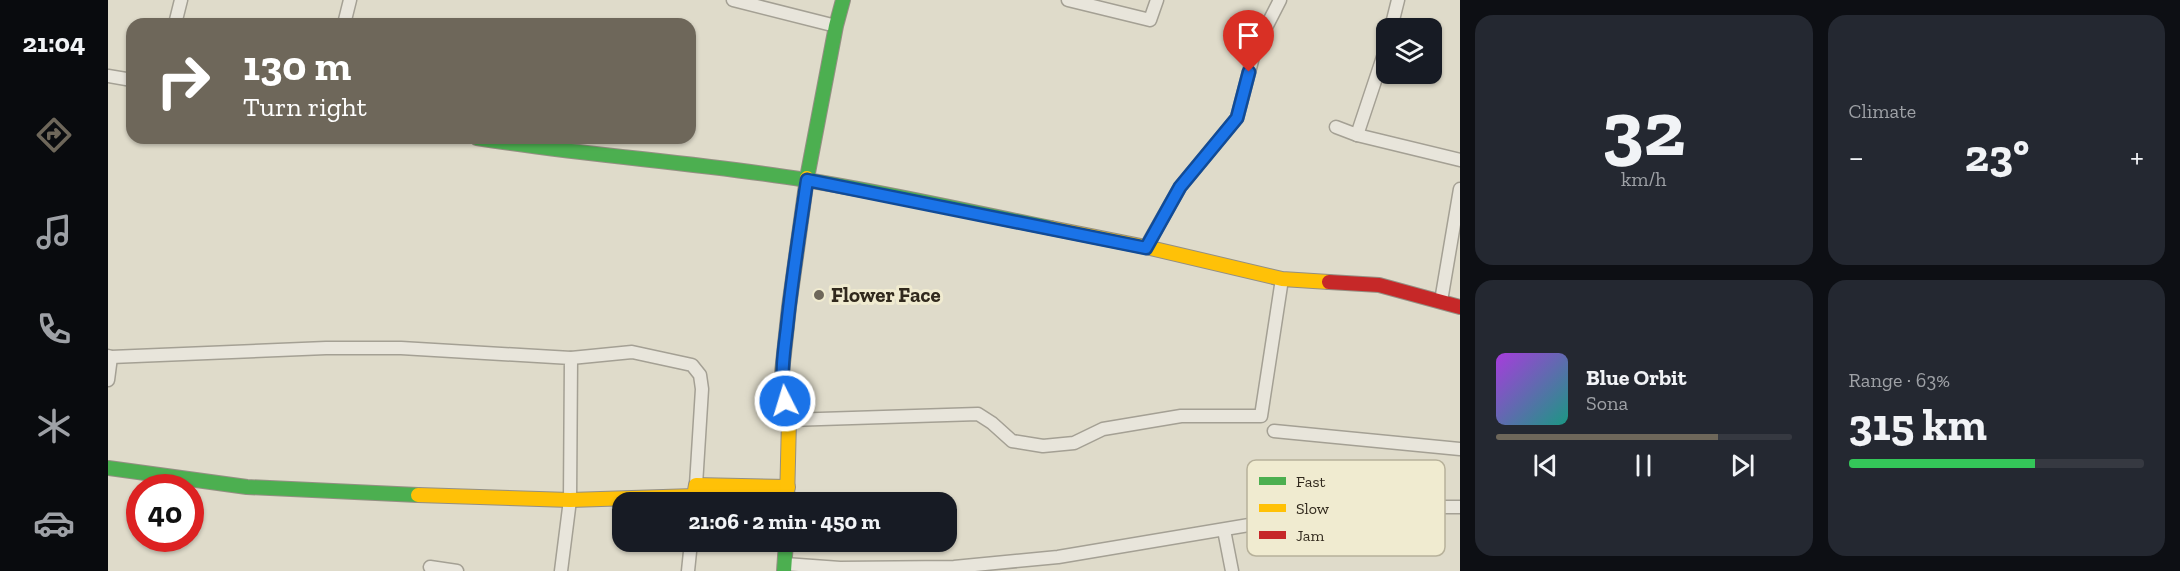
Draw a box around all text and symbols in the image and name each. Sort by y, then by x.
pin [1223,10,1274,72]
map controls [1376,18,1442,84]
button: layers [1376,18,1442,84]
icon: arrive [1232,19,1265,52]
text: 21:04 [22,27,86,59]
text: 130 m [243,40,351,91]
icon: right [144,42,222,120]
text: 32 [1602,81,1685,175]
text: Turn right [243,91,367,123]
text: Climate [1849,99,1916,123]
icon: directions [33,114,75,156]
text: 23° [1965,129,2029,183]
text: − [1849,137,1864,176]
text: + [2130,137,2144,176]
text: km/h [1621,167,1667,191]
icon: music [33,211,75,253]
place label: Flower Face [831,282,941,307]
marker: Flower Face [812,288,826,302]
icon: phone [33,308,75,350]
text: Blue Orbit [1586,364,1686,391]
text: Range · 63% [1849,368,1950,392]
position arrow [753,369,817,433]
text: Sona [1586,391,1628,415]
text: 315 km [1849,398,1987,452]
icon: climate [33,405,75,447]
icon: previous [1529,449,1562,482]
icon: pause [1627,449,1660,482]
icon: next [1726,449,1759,482]
legend [1247,460,1445,556]
text: Fast [1296,472,1325,491]
speed limit sign: 40 [126,474,204,552]
text: Slow [1296,499,1330,518]
icon: car [33,502,75,544]
text: 21:06 · 2 min · 450 m [688,508,881,535]
text: Jam [1296,526,1325,545]

